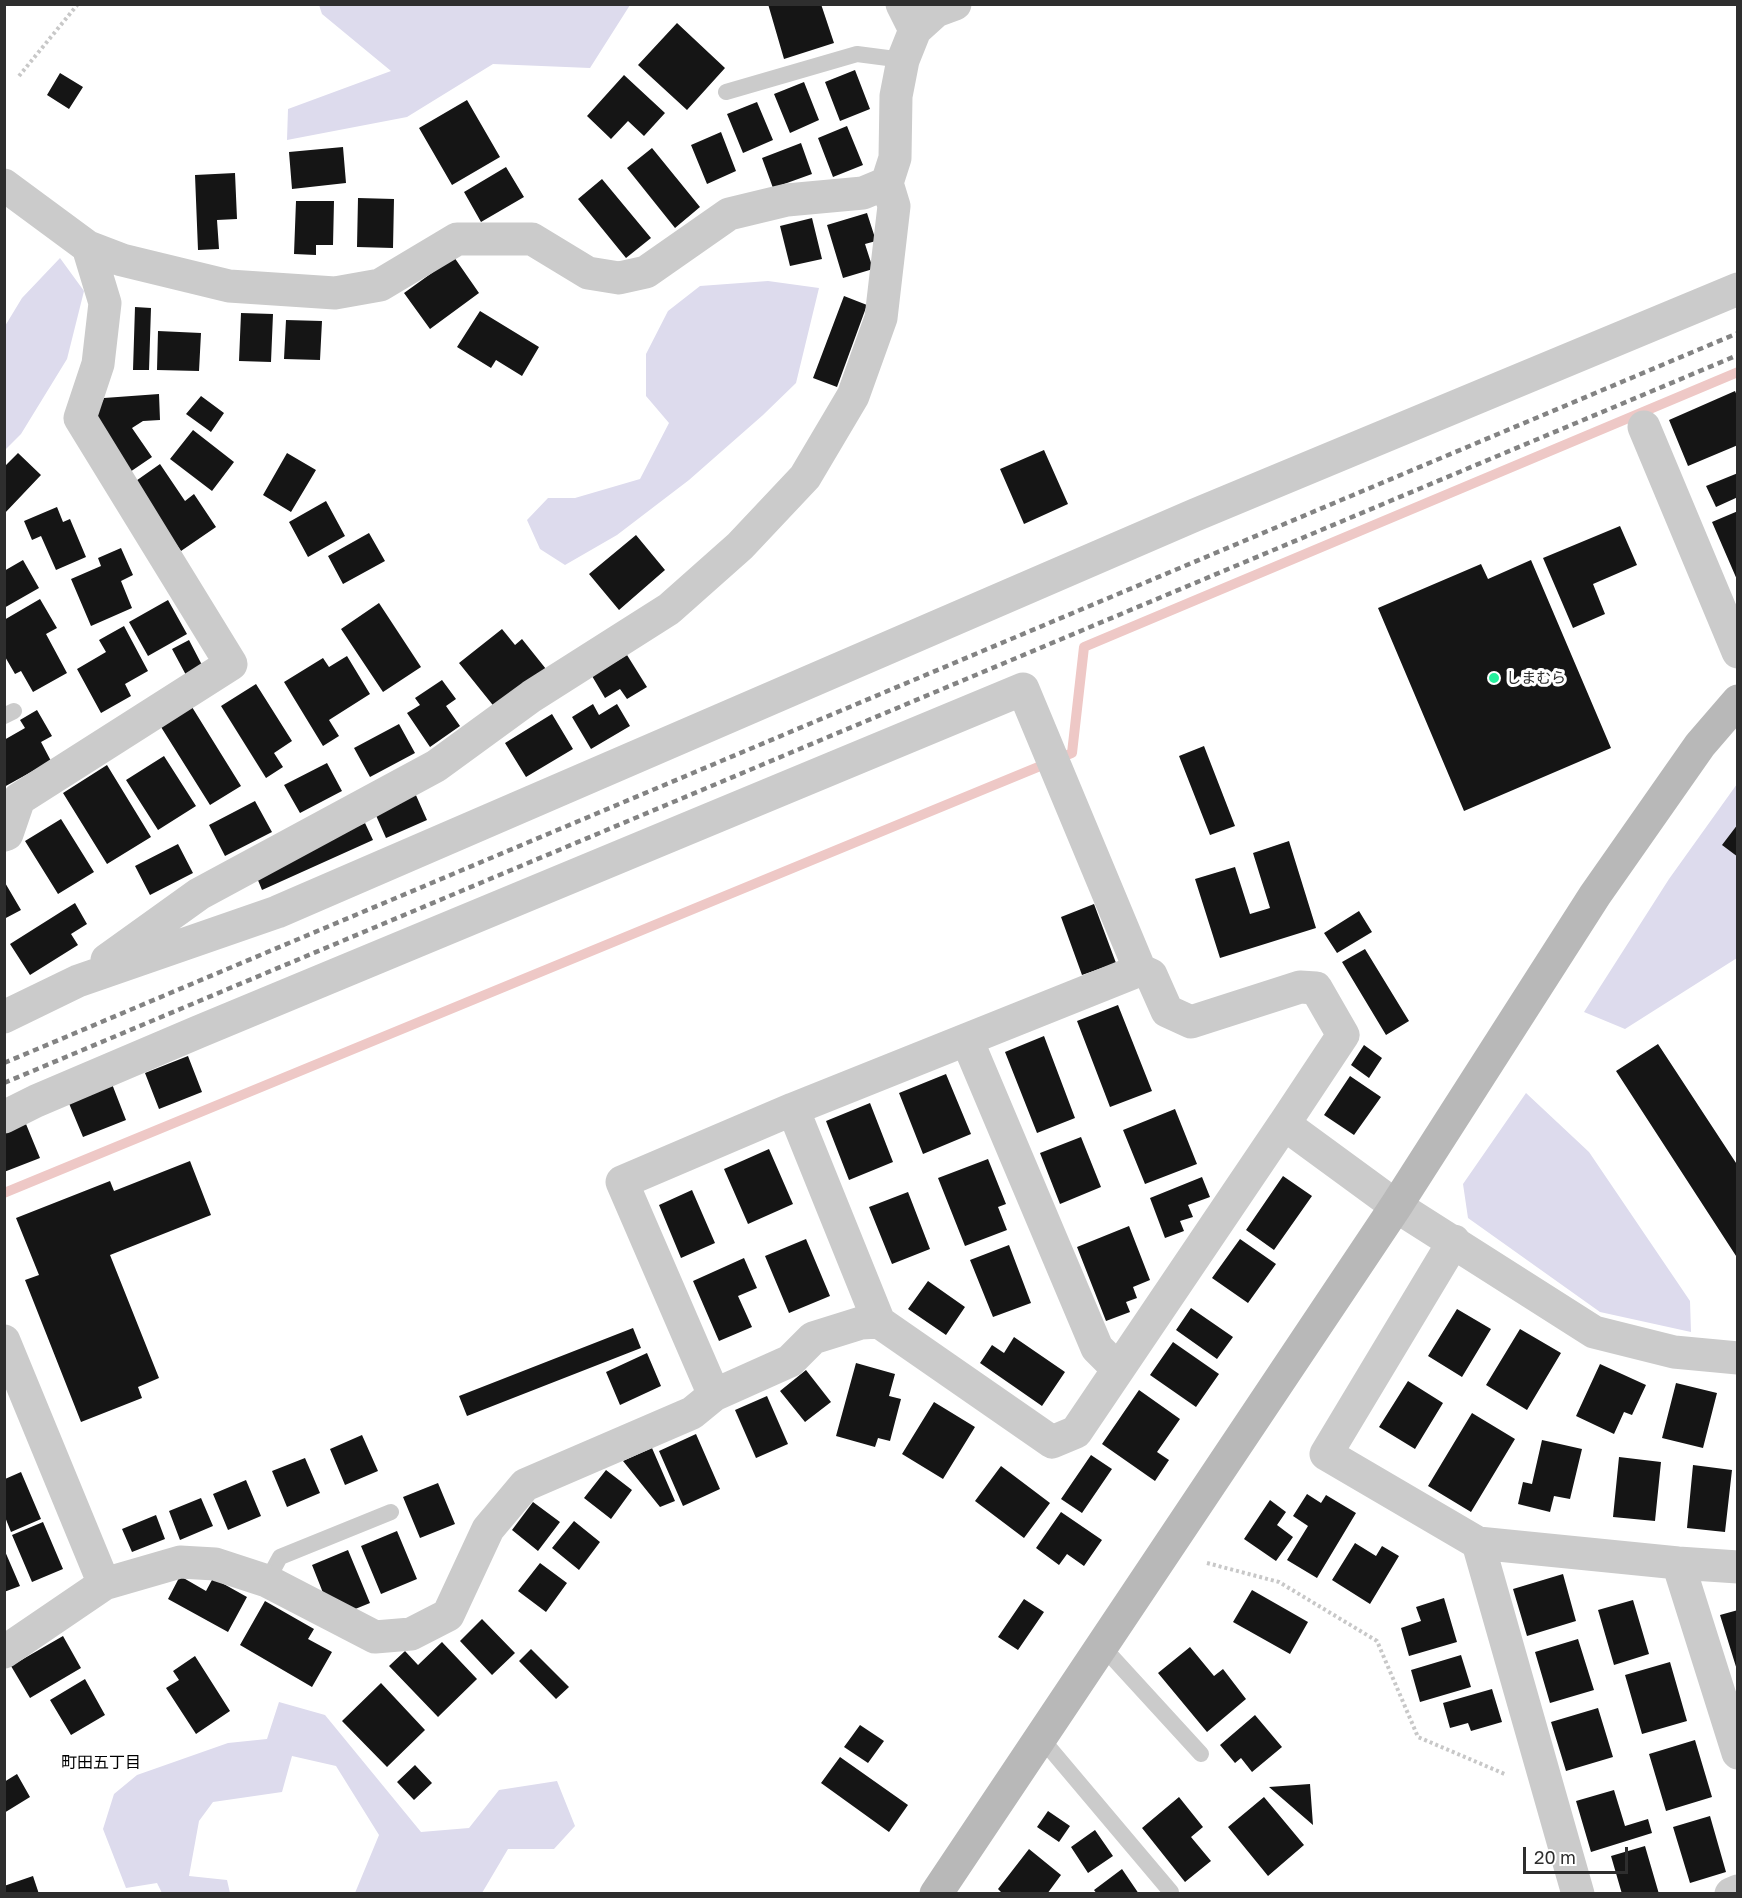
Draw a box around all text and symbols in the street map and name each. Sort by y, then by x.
place label: しまむら [1506,669,1566,687]
marker: しまむら [1487,671,1501,685]
district label: 町田五丁目 [61,1753,141,1773]
scale bar [1526,1835,1631,1873]
text: 20 m [1534,1846,1576,1868]

